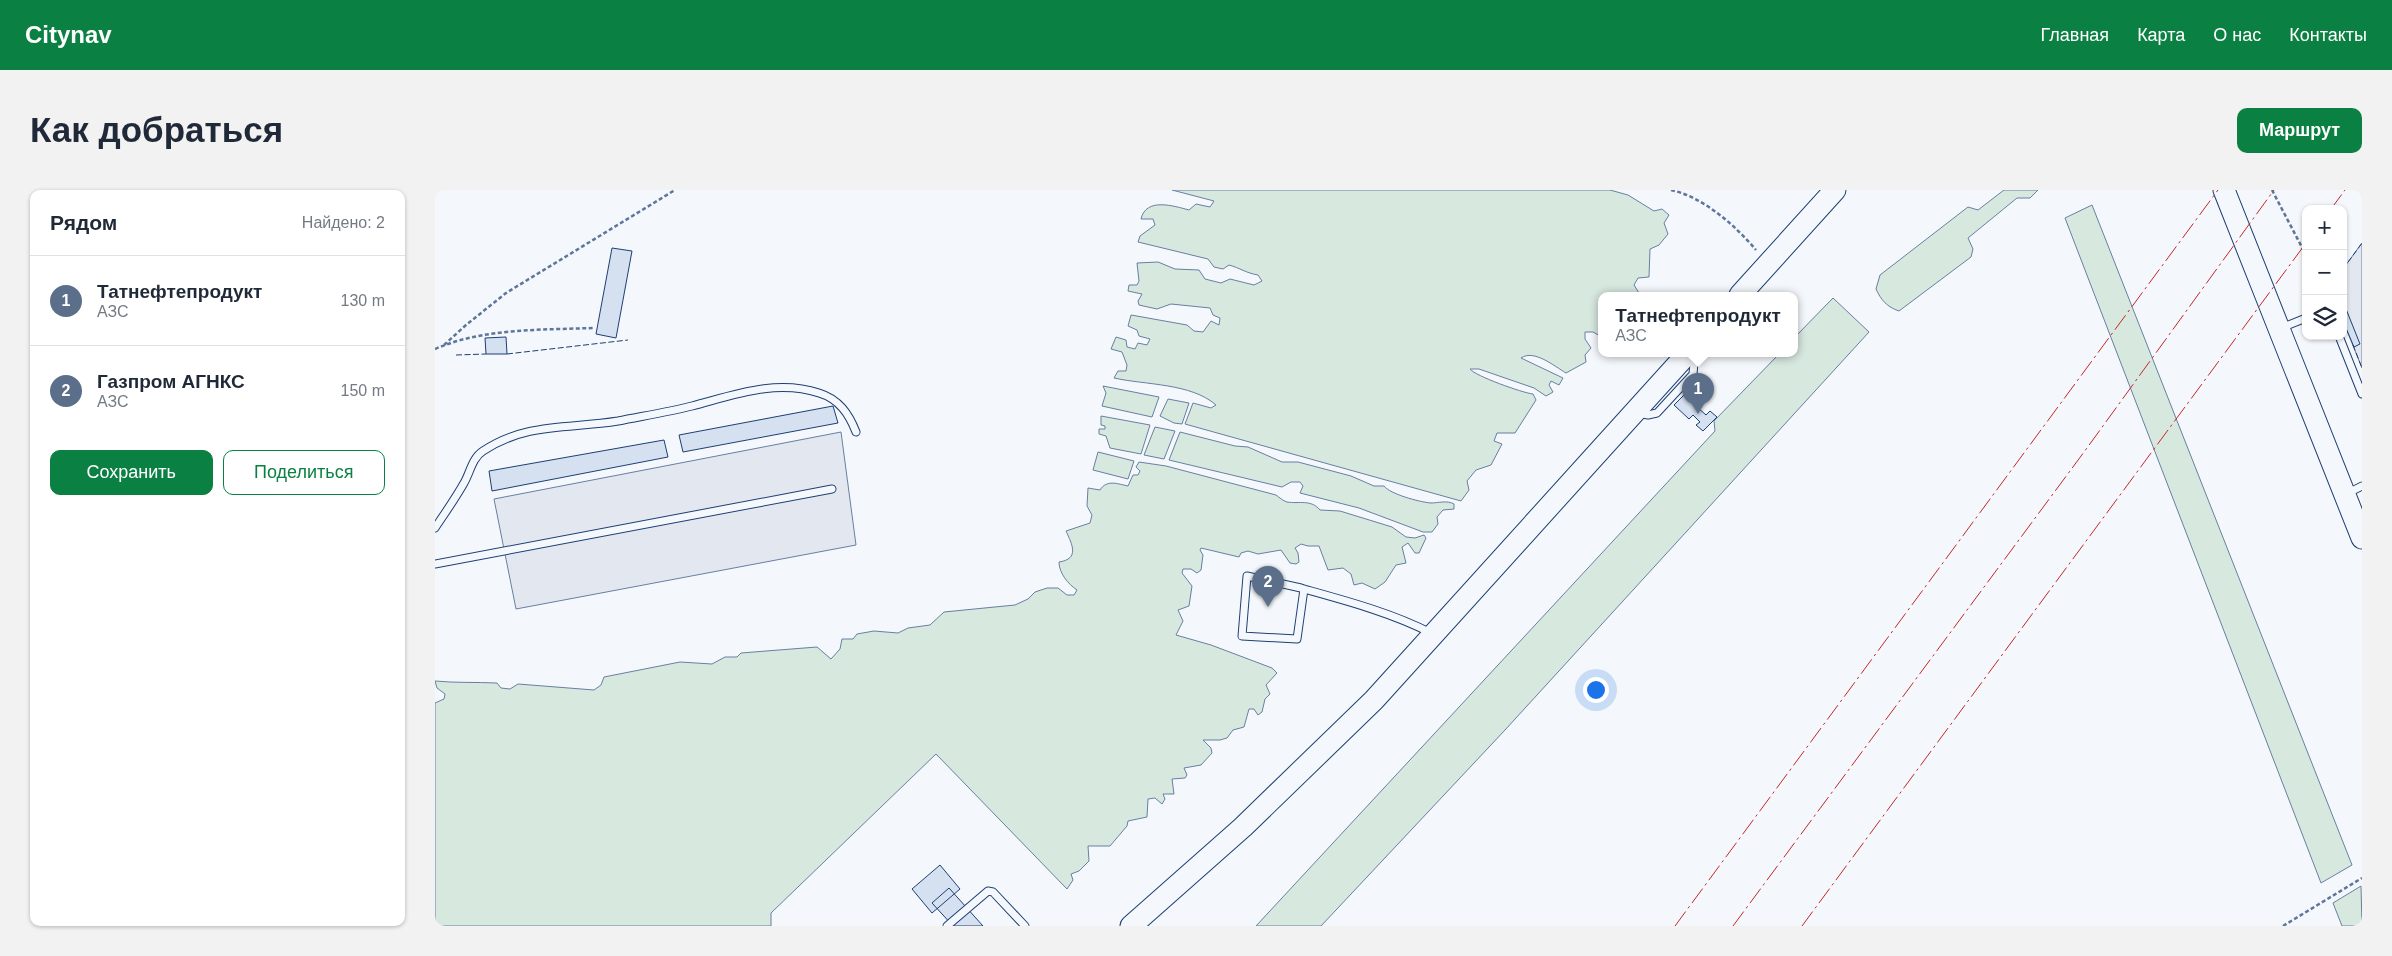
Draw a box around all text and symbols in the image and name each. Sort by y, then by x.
text: Citynav [25,21,112,48]
text: Главная [2041,25,2109,45]
text: Карта [2137,25,2185,45]
text: О нас [2213,25,2261,45]
text: Контакты [2289,25,2367,45]
button: Маршрут [2237,108,2362,153]
text: Как добраться [30,110,283,149]
map controls [2302,205,2347,340]
button: + [2302,205,2347,250]
text: Рядом [50,211,117,234]
text: Найдено: 2 [302,214,385,231]
button: − [2302,250,2347,295]
text: Татнефтепродукт [97,281,262,302]
text: 1 [62,292,70,309]
text: 130 m [341,292,385,309]
popup [1598,292,1798,357]
button: layers [2302,295,2347,340]
text: АЗС [97,303,129,320]
text: Татнефтепродукт [1615,305,1781,326]
text: АЗС [1615,327,1647,344]
text: Газпром АГНКС [97,371,245,392]
pin: 1 [1682,373,1714,414]
text: 2 [62,382,70,399]
text: 150 m [341,382,385,399]
text: АЗС [97,393,129,410]
button: Сохранить [50,450,213,495]
button: Поделиться [223,450,385,495]
pin: 2 [1252,566,1284,607]
your location [1583,677,1609,703]

